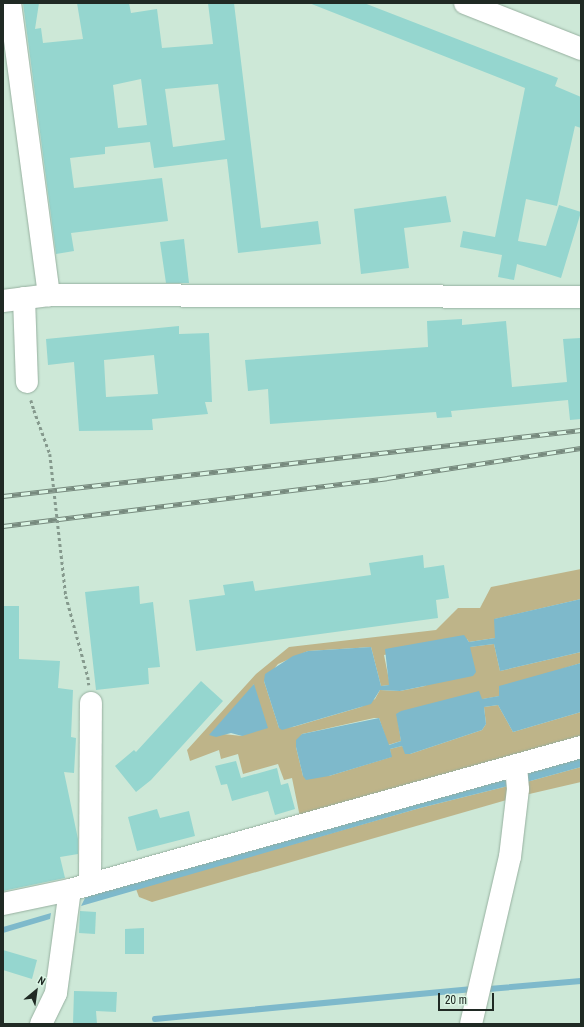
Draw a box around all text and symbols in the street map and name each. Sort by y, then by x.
north arrow [16,971,56,1011]
text: N [36,973,48,988]
scale bar [440,985,496,1011]
text: 20 m [445,992,467,1008]

